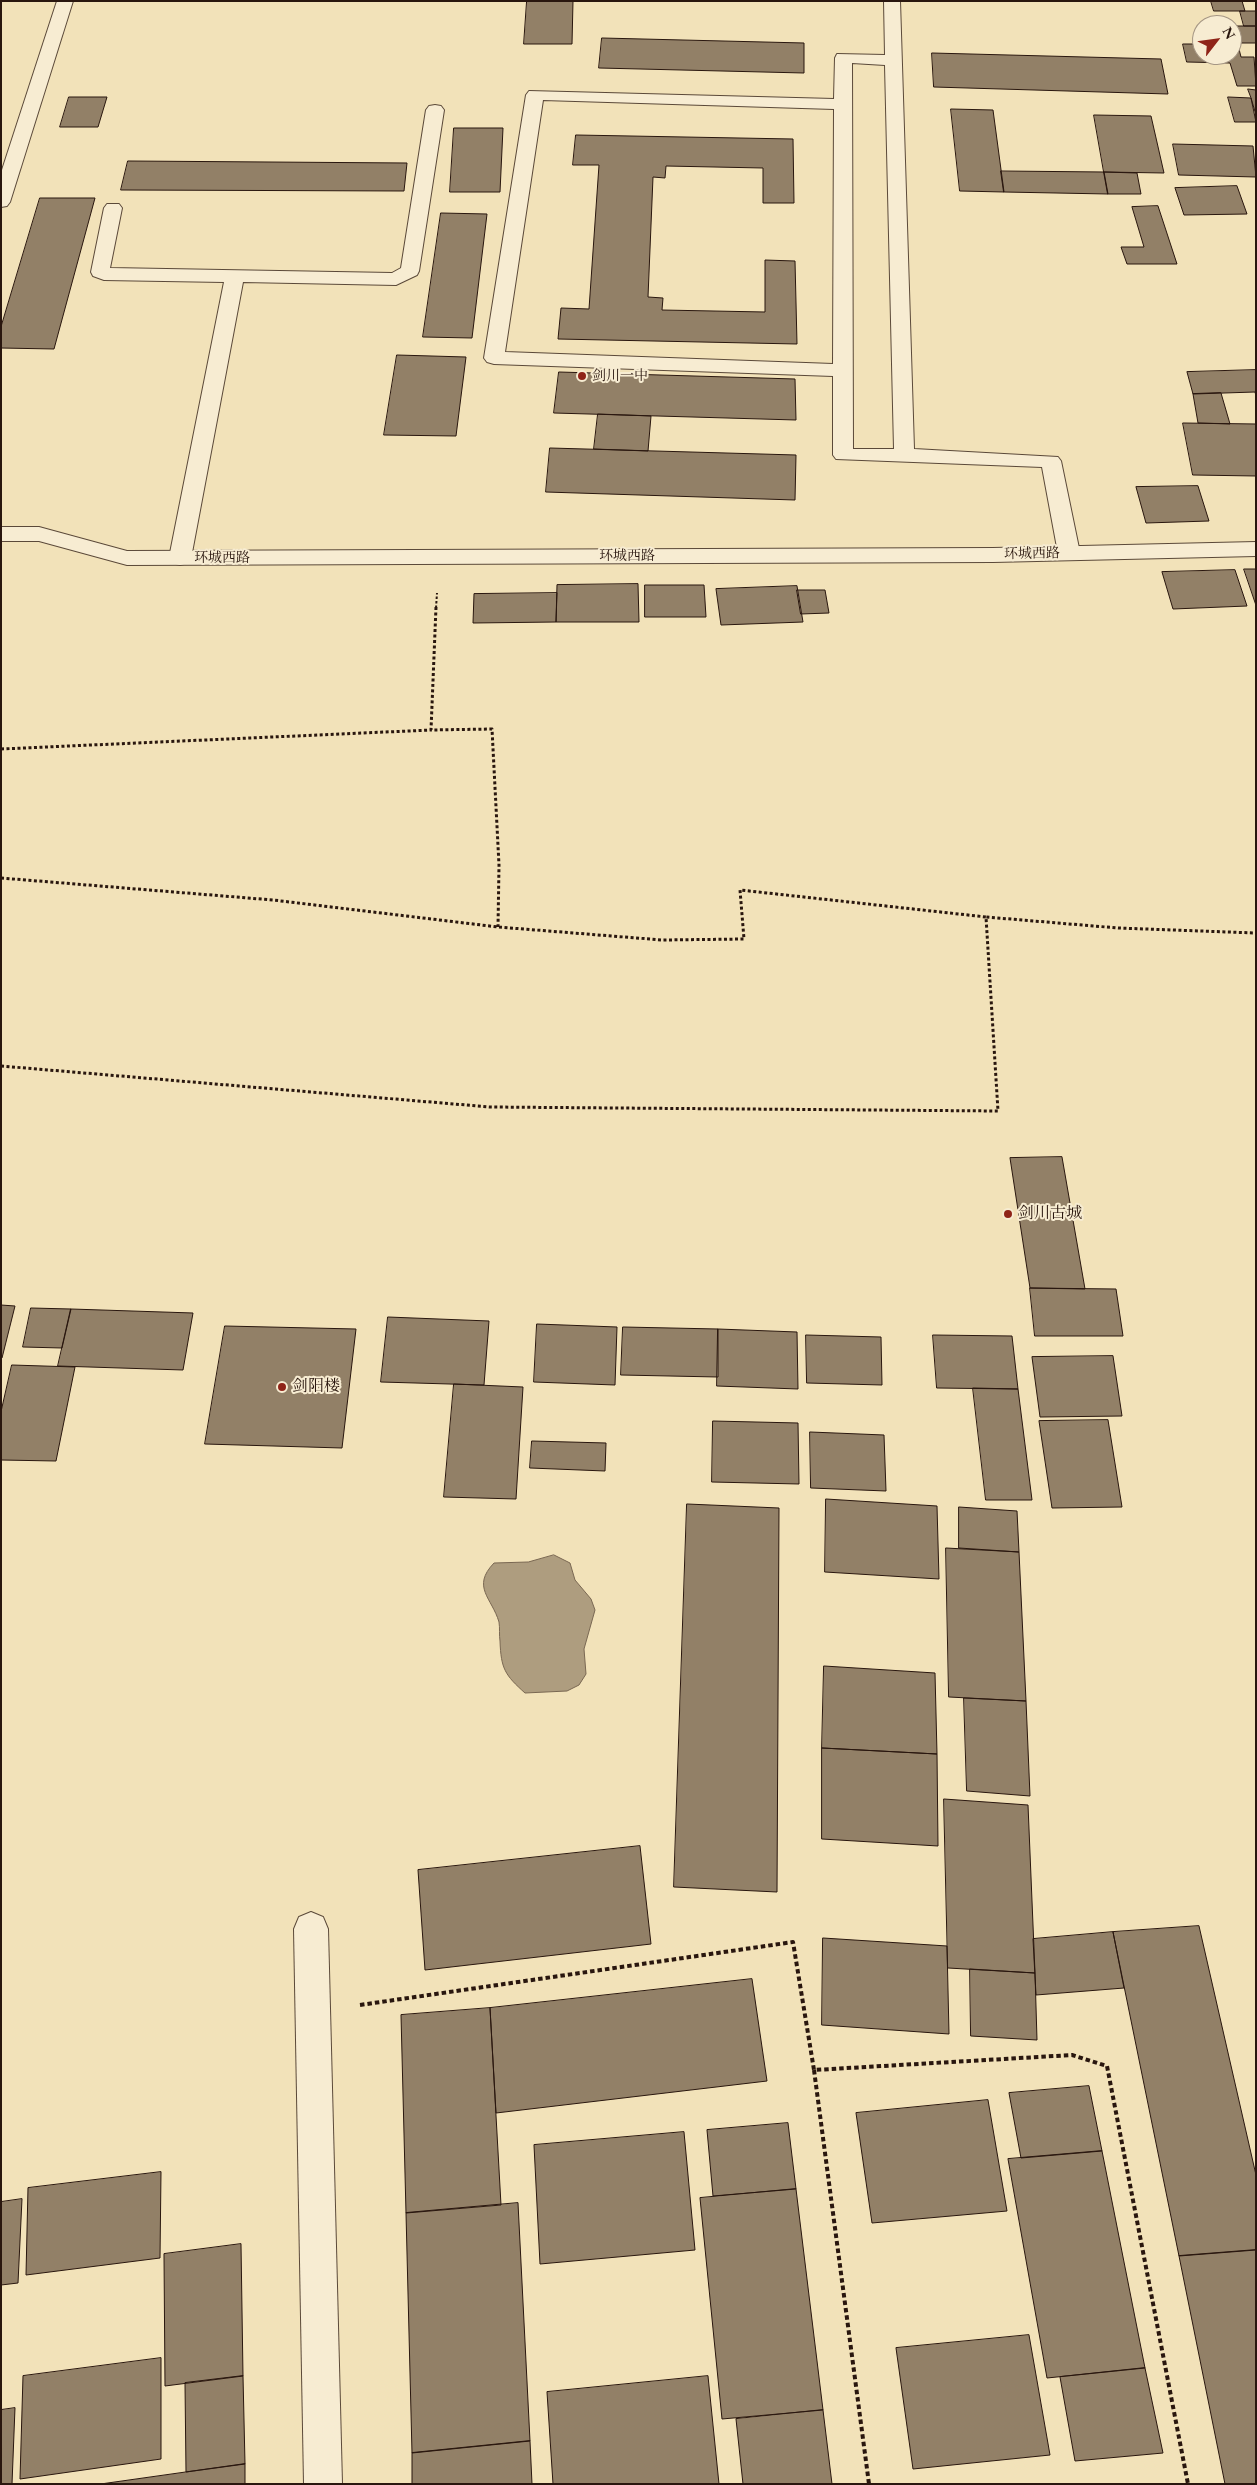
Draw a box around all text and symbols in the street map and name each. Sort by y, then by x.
north arrow [1192,15,1242,65]
text: N [1218,24,1240,42]
place label: 剑川一中 [592,368,648,384]
marker: 剑川一中 [576,370,588,382]
street label: 环城西路 [1004,545,1060,563]
street label: 环城西路 [599,548,655,564]
street label: 环城西路 [194,550,250,566]
place label: 剑川古城 [1018,1204,1082,1224]
marker: 剑川古城 [1002,1208,1014,1220]
place label: 剑阳楼 [292,1377,340,1397]
marker: 剑阳楼 [276,1381,288,1393]

